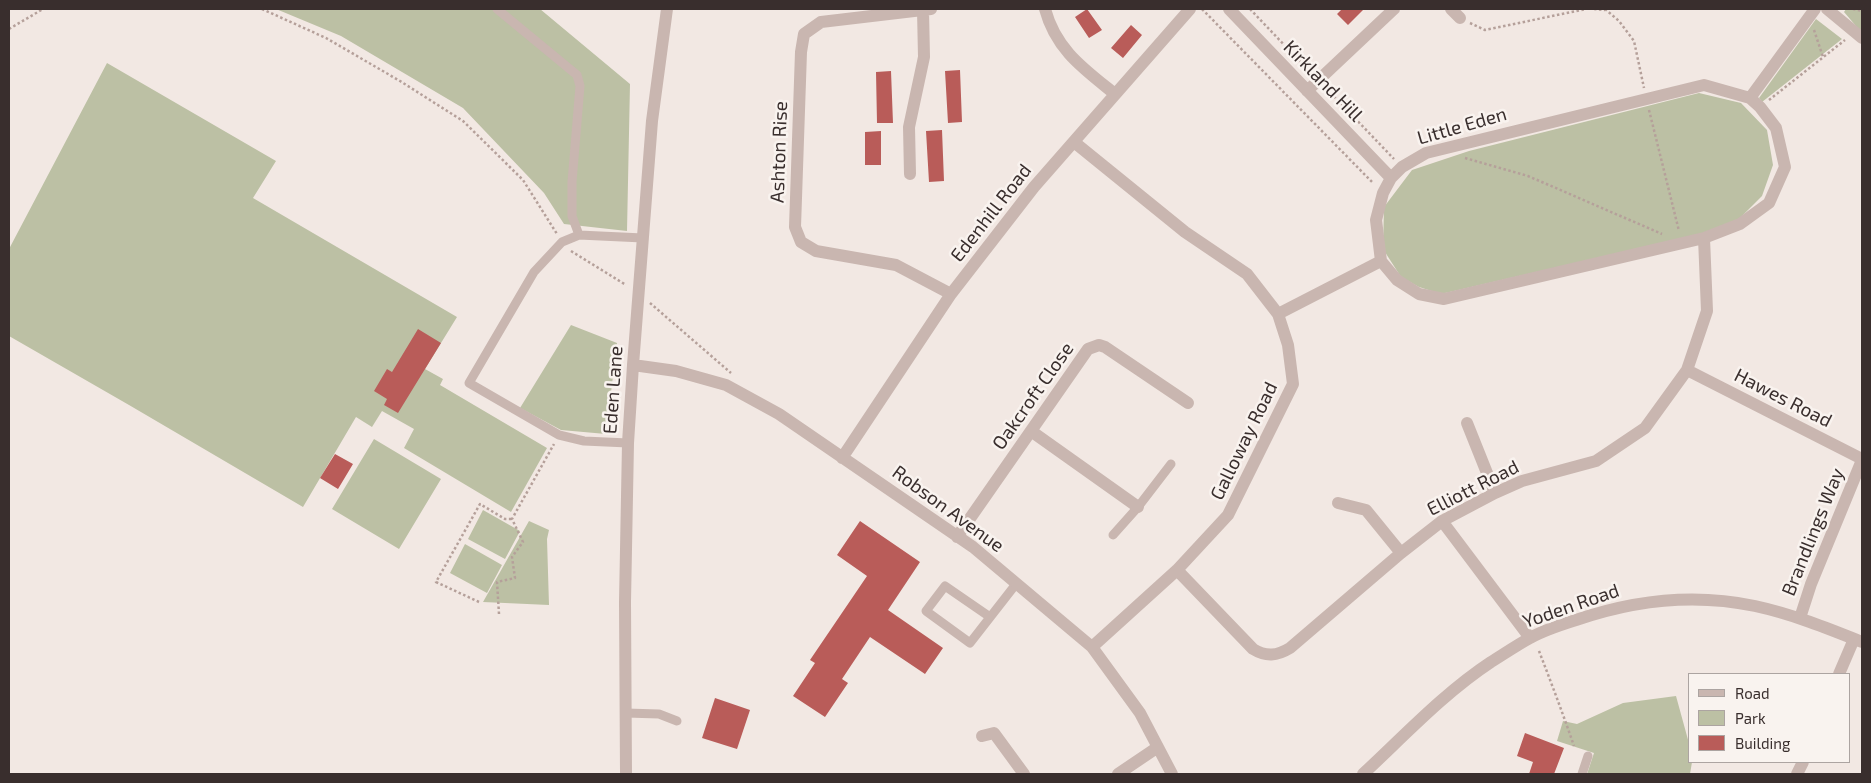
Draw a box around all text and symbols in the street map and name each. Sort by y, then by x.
street label: Kirkland Hill [1279,36,1367,126]
street label: Ashton Rise [766,101,792,203]
street label: Little Eden [1415,102,1509,150]
street label: Edenhill Road [946,160,1036,266]
street label: Oakcroft Close [988,338,1078,454]
street label: Eden Lane [599,345,627,435]
street label: Hawes Road [1730,364,1836,432]
street label: Galloway Road [1206,378,1282,504]
street label: Elliott Road [1423,455,1523,521]
street label: Robson Avenue [888,461,1008,557]
street label: Brandlings Way [1777,465,1849,599]
street label: Yoden Road [1520,579,1622,633]
legend [1688,673,1851,763]
text: Road [1735,684,1770,702]
text: Park [1735,709,1766,727]
text: Building [1735,734,1790,752]

